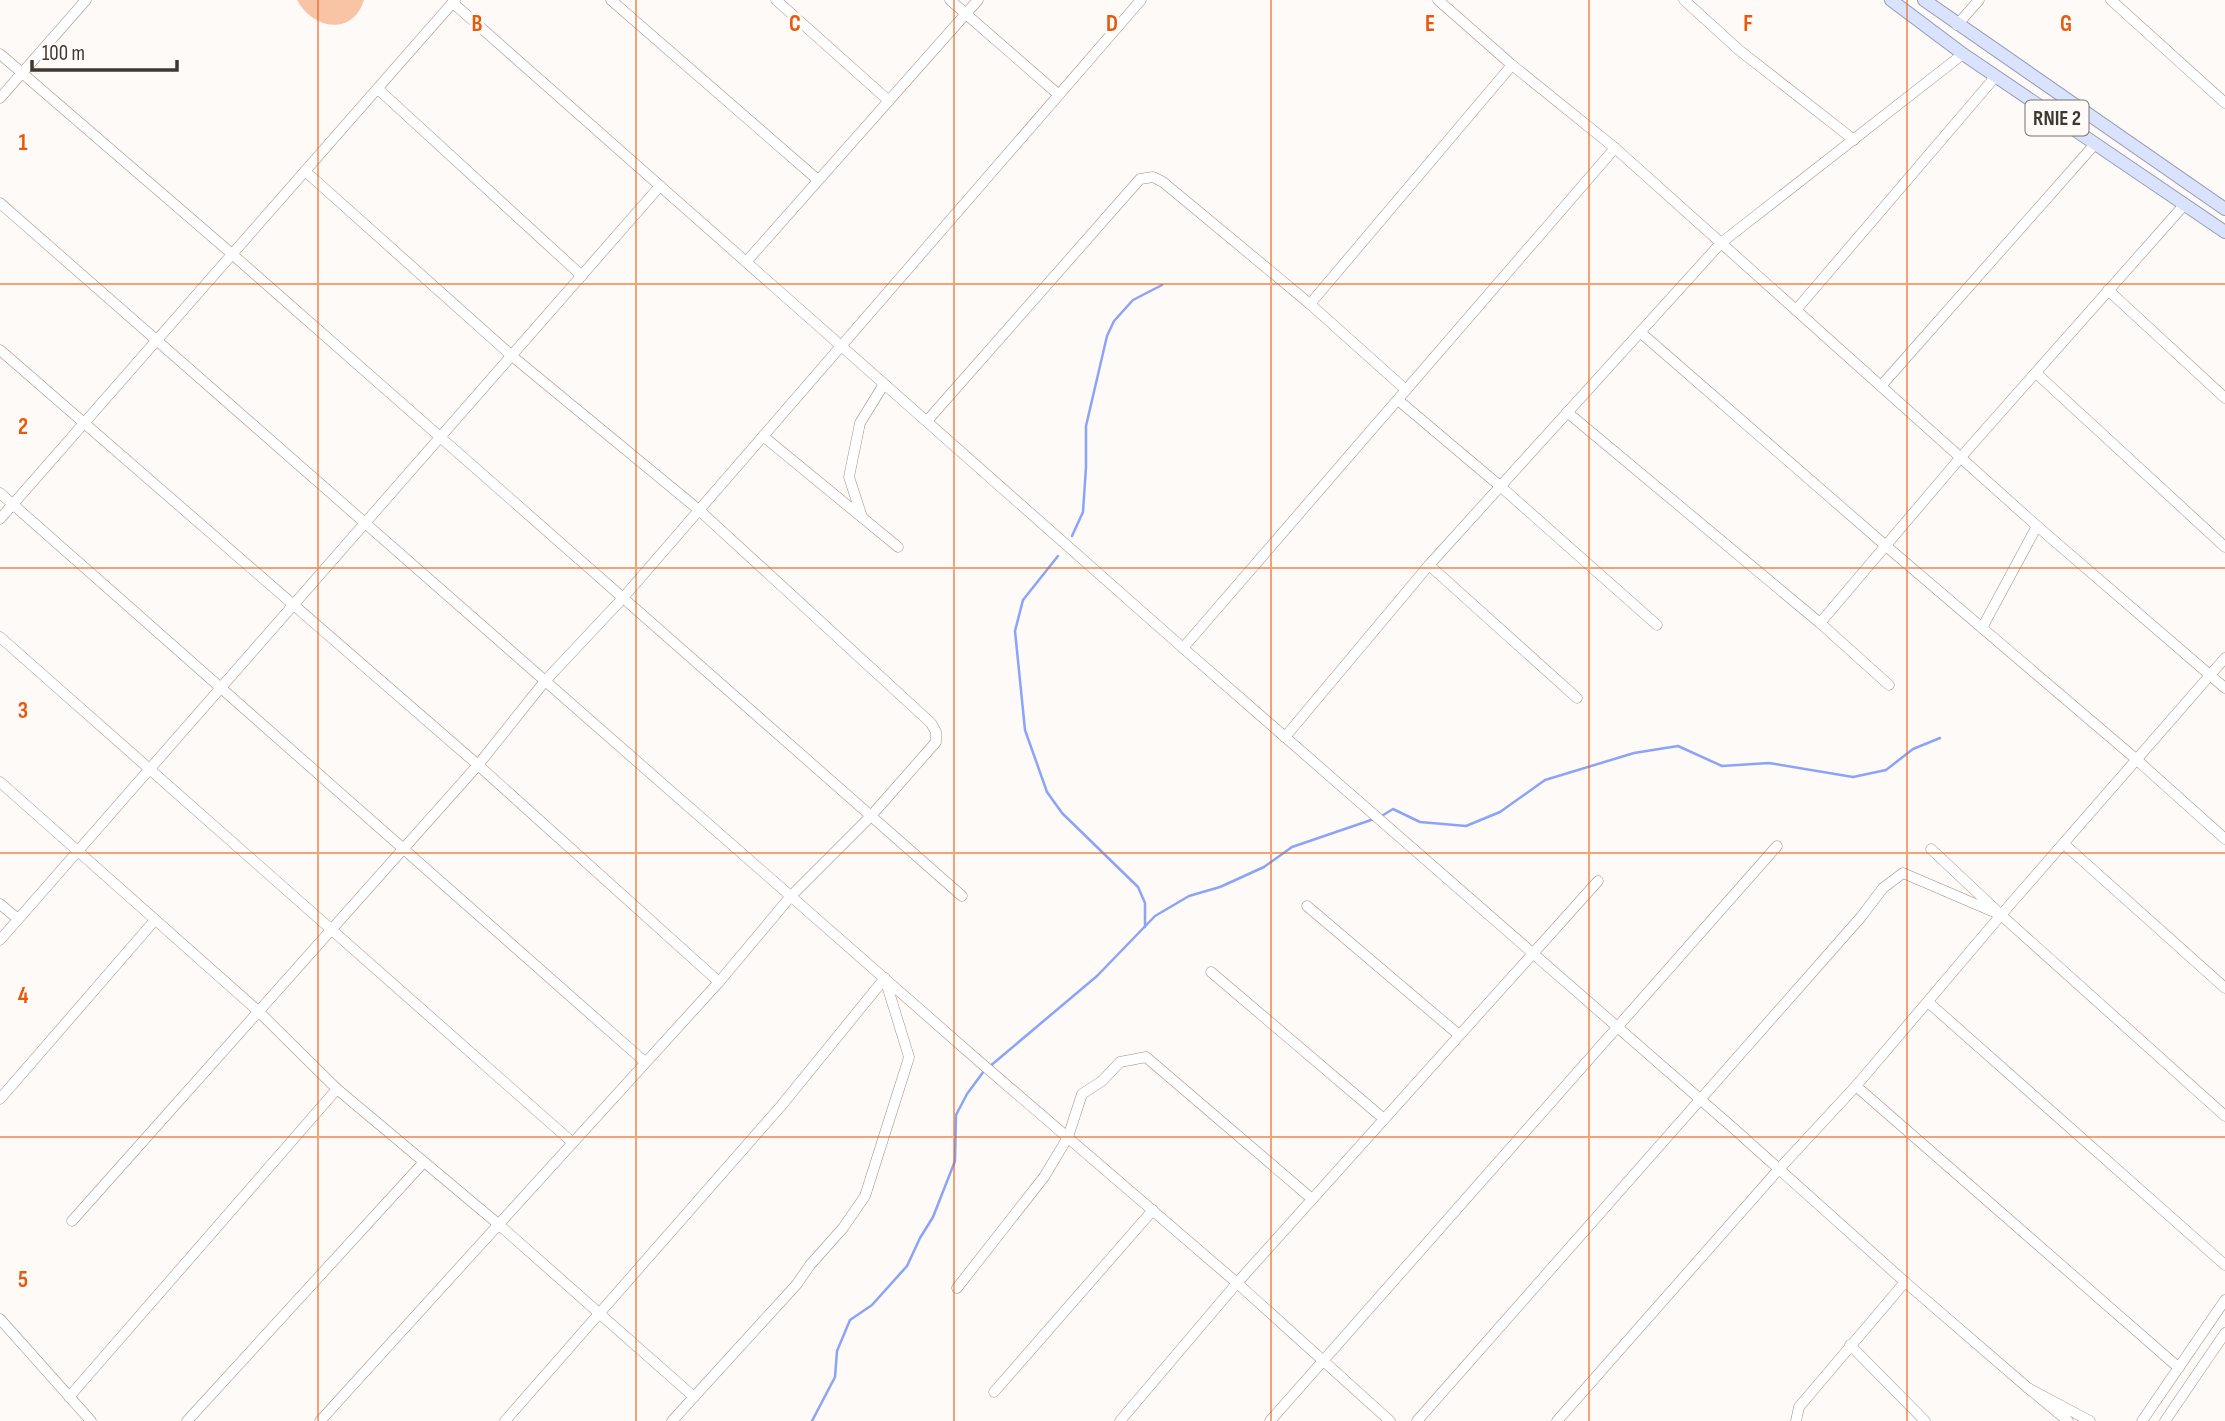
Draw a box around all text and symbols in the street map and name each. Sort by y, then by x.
text: B [472,10,483,38]
text: C [789,10,801,38]
text: D [1106,10,1118,38]
text: E [1425,10,1435,38]
text: F [1743,10,1753,38]
text: G [2060,10,2072,38]
scale bar [32,28,177,72]
text: 100 m [42,41,85,66]
road number: RNIE 2 [2025,100,2088,136]
text: 1 [18,129,28,157]
text: 2 [18,413,28,441]
text: 3 [18,697,28,725]
text: 4 [18,982,29,1010]
text: 5 [18,1266,28,1294]

